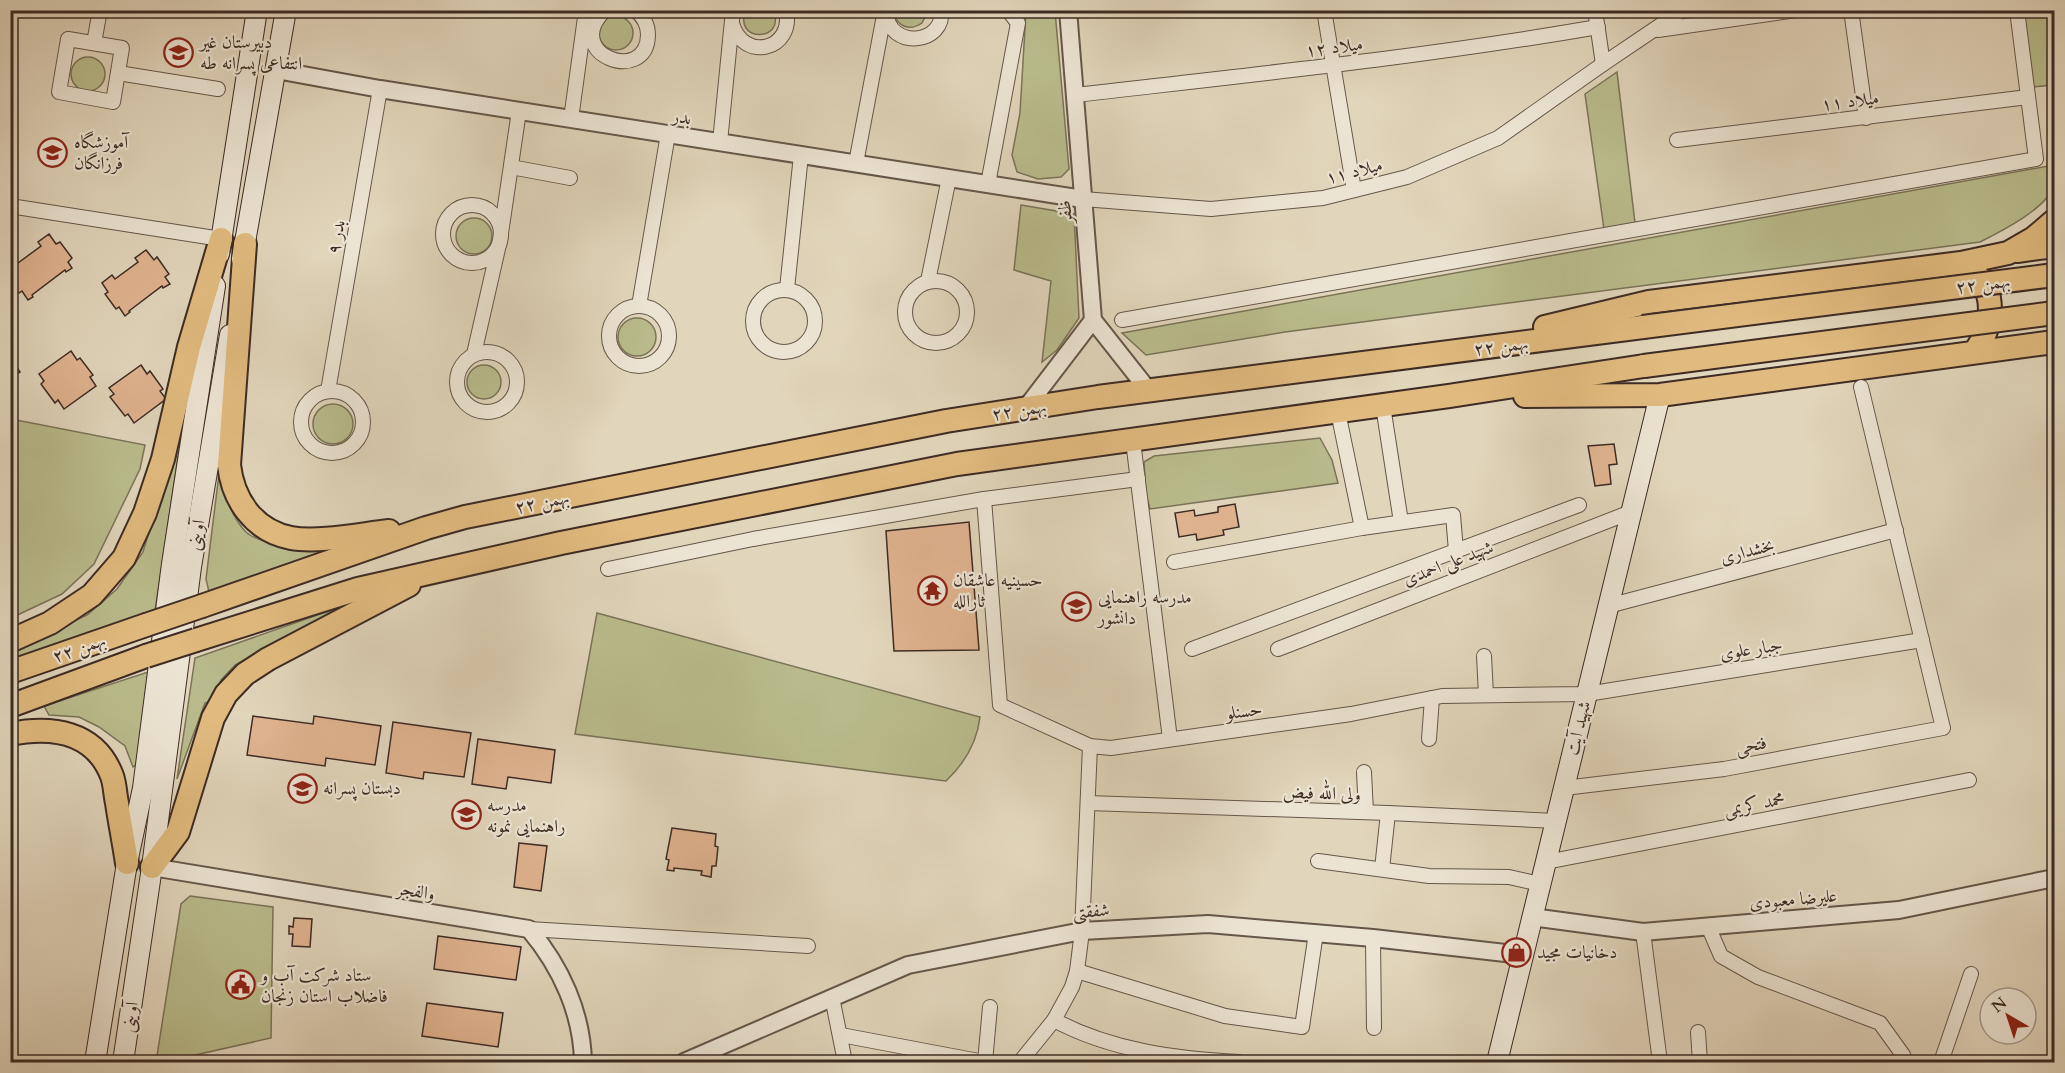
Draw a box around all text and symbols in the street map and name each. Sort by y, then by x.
place label: دبیرستان غیر انتفاعی پسرانه طه [198,30,302,76]
street label: میلاد ۱۲ [1304,32,1364,63]
school or university icon: دبیرستان غیر انتفاعی پسرانه طه [163,36,195,68]
street label: میلاد ۱۱ [1820,86,1880,117]
street label: بدر [669,103,693,131]
place label: آموزشگاه فرزانگان [74,130,130,176]
school or university icon: آموزشگاه فرزانگان [37,136,69,168]
street label: میلاد ۱۱ [1323,152,1385,191]
street label: ظفر [1052,199,1079,227]
street label: بدر ۹ [321,218,352,256]
street label: ۲۲ بهمن [1954,269,2012,300]
street label: ۲۲ بهمن [1472,331,1530,362]
street label: ۲۲ بهمن [990,394,1048,427]
street label: ۲۲ بهمن [513,485,571,520]
street label: آوینی [181,516,212,552]
street label: بخشداری [1717,532,1777,571]
street label: شهید علی احمدی [1399,535,1497,592]
place label: حسینیه عاشقان ثارالله [953,568,1042,614]
temple icon: حسینیه عاشقان ثارالله [916,574,948,606]
place label: مدرسه راهنمایی دانشور [1096,585,1192,631]
school or university icon: مدرسه راهنمایی دانشور [1061,591,1093,623]
street label: ۲۲ بهمن [49,628,109,669]
street label: جبار علوی [1718,632,1784,667]
street label: حسنلو [1222,697,1264,727]
street label: شهید آیت [1560,698,1597,758]
street label: فتحی [1733,730,1769,761]
school or university icon: دبستان پسرانه [286,772,318,804]
place label: دبستان پسرانه [323,776,401,801]
street label: ولی الله فیض [1283,778,1361,807]
street label: محمد کریمی [1722,786,1787,823]
place label: مدرسه راهنمایی نمونه [487,793,565,839]
school or university icon: مدرسه راهنمایی نمونه [450,799,482,831]
street label: والفجر [393,876,437,907]
street label: علیرضا معبودی [1748,883,1838,916]
street label: شفقتی [1072,897,1111,926]
shop icon: دخانیات مجید [1500,936,1532,968]
place label: دخانیات مجید [1537,940,1617,965]
place label: ستاد شرکت آب و فاضلاب استان زنجان [259,963,388,1009]
public building icon: ستاد شرکت آب و فاضلاب استان زنجان [224,969,256,1001]
north arrow [1978,986,2038,1046]
text: N [1987,992,2012,1018]
street label: آوینی [116,998,145,1034]

